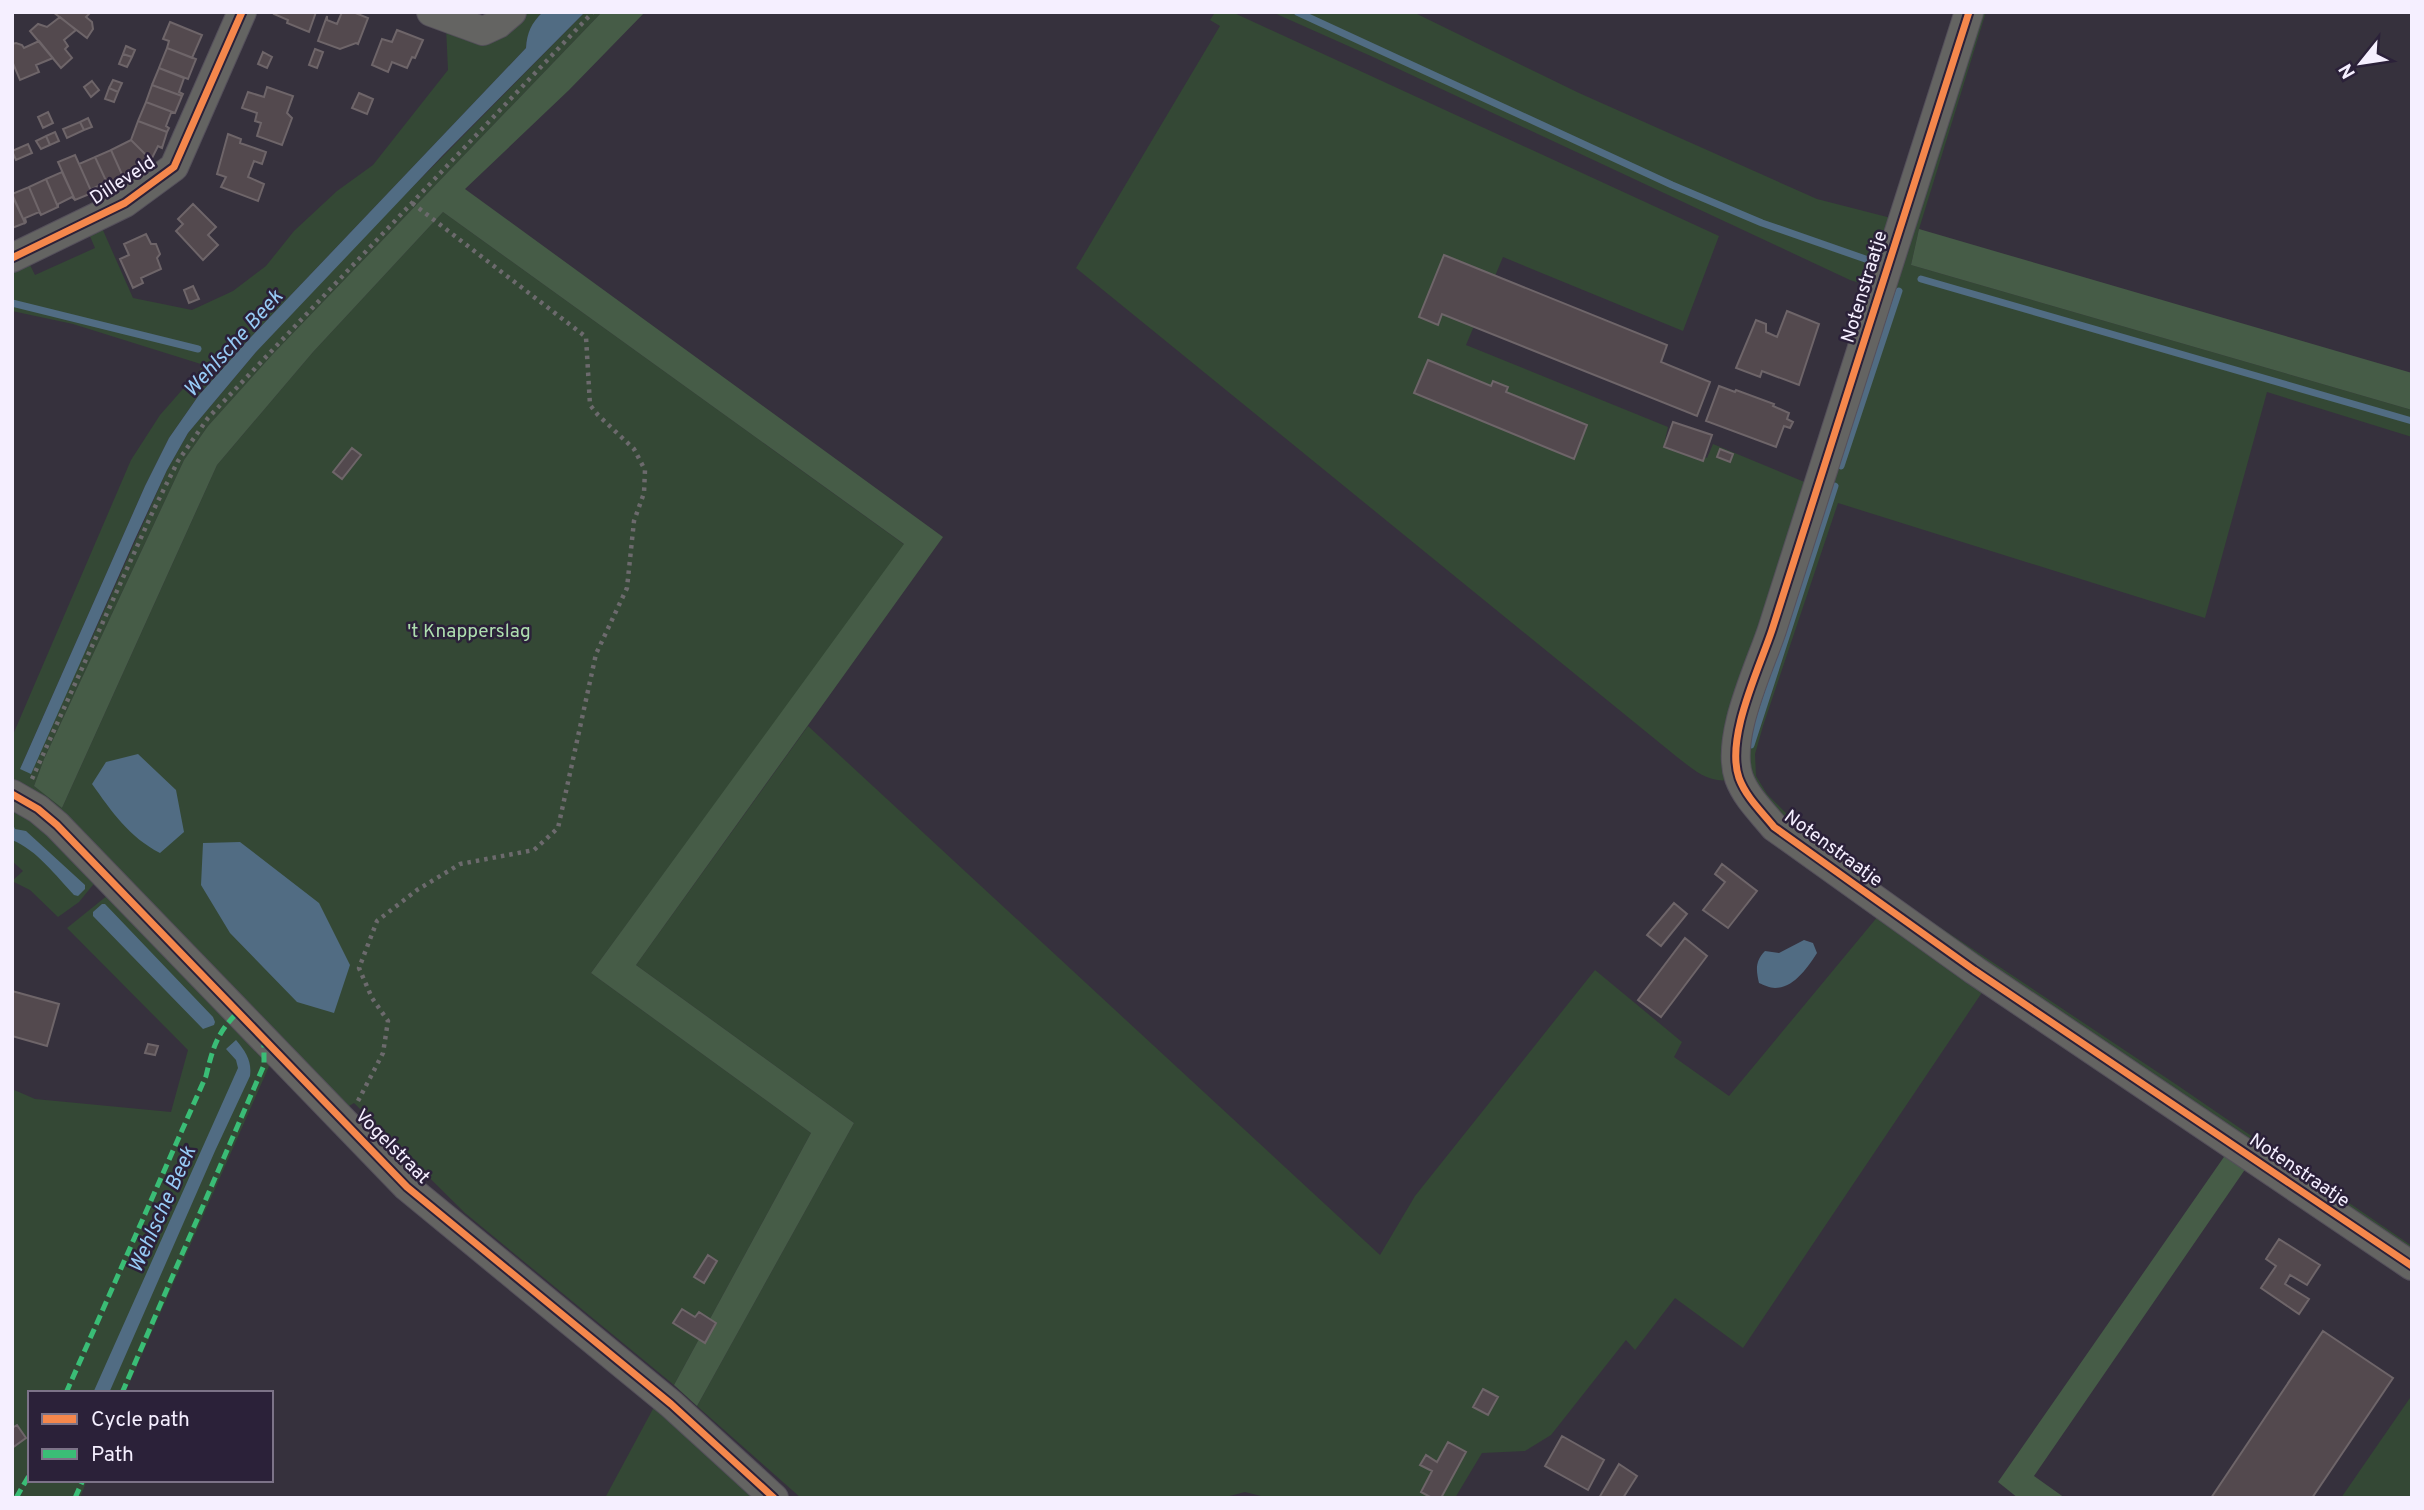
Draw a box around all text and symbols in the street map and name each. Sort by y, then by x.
north arrow [2326,28,2396,98]
text: N [2334,59,2362,82]
street label: Dilleveld [86,151,160,211]
street label: Notenstraatje [1837,228,1893,346]
water label: Wehlsche Beek [178,284,290,404]
park label: 't Knapperslag [407,620,531,644]
street label: Notenstraatje [1779,805,1887,893]
street label: Vogelstraat [349,1104,435,1190]
street label: Notenstraatje [2244,1129,2354,1213]
water label: Wehlsche Beek [123,1142,203,1278]
legend [28,1391,273,1482]
text: Cycle path [91,1407,190,1434]
text: Path [91,1442,134,1469]

